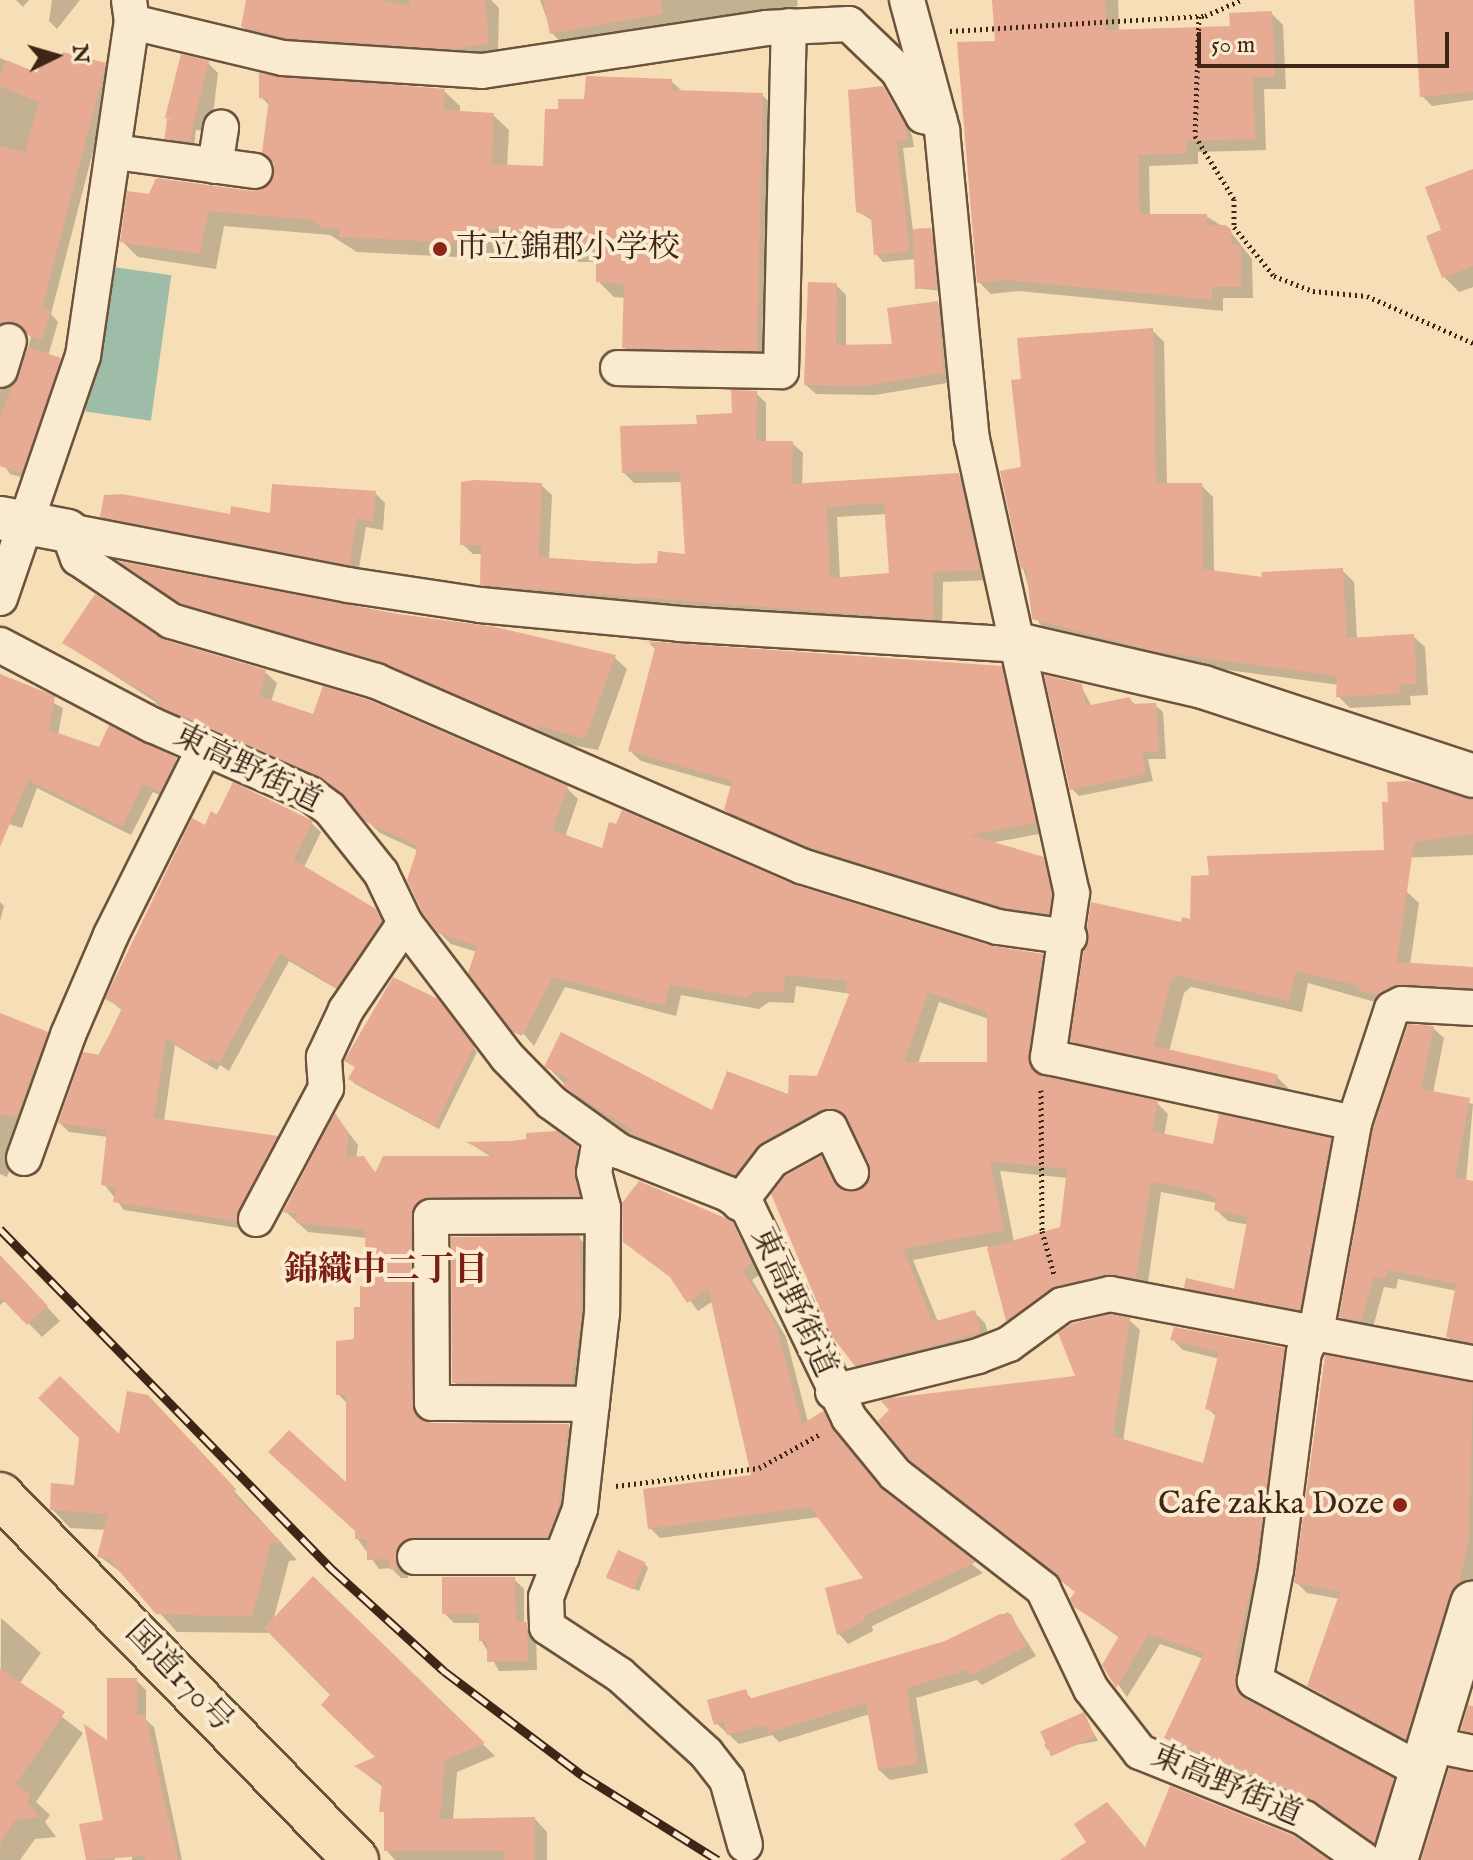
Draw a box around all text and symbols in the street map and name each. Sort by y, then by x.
north arrow [16,16,96,96]
scale bar [1201,16,1453,66]
text: 50 m [1211,30,1255,61]
text: N [65,43,95,65]
place label: 市立錦郡小学校 [456,230,680,268]
marker: 市立錦郡小学校 [431,240,449,258]
street label: 東高野街道 [167,718,327,822]
street label: 東高野街道 [741,1222,843,1384]
district label: 錦織中二丁目 [284,1251,488,1291]
place label: Cafe zakka Doze [1158,1486,1384,1524]
marker: Cafe zakka Doze [1391,1496,1409,1514]
street label: 国道170号 [116,1615,240,1741]
street label: 東高野街道 [1145,1738,1307,1836]

